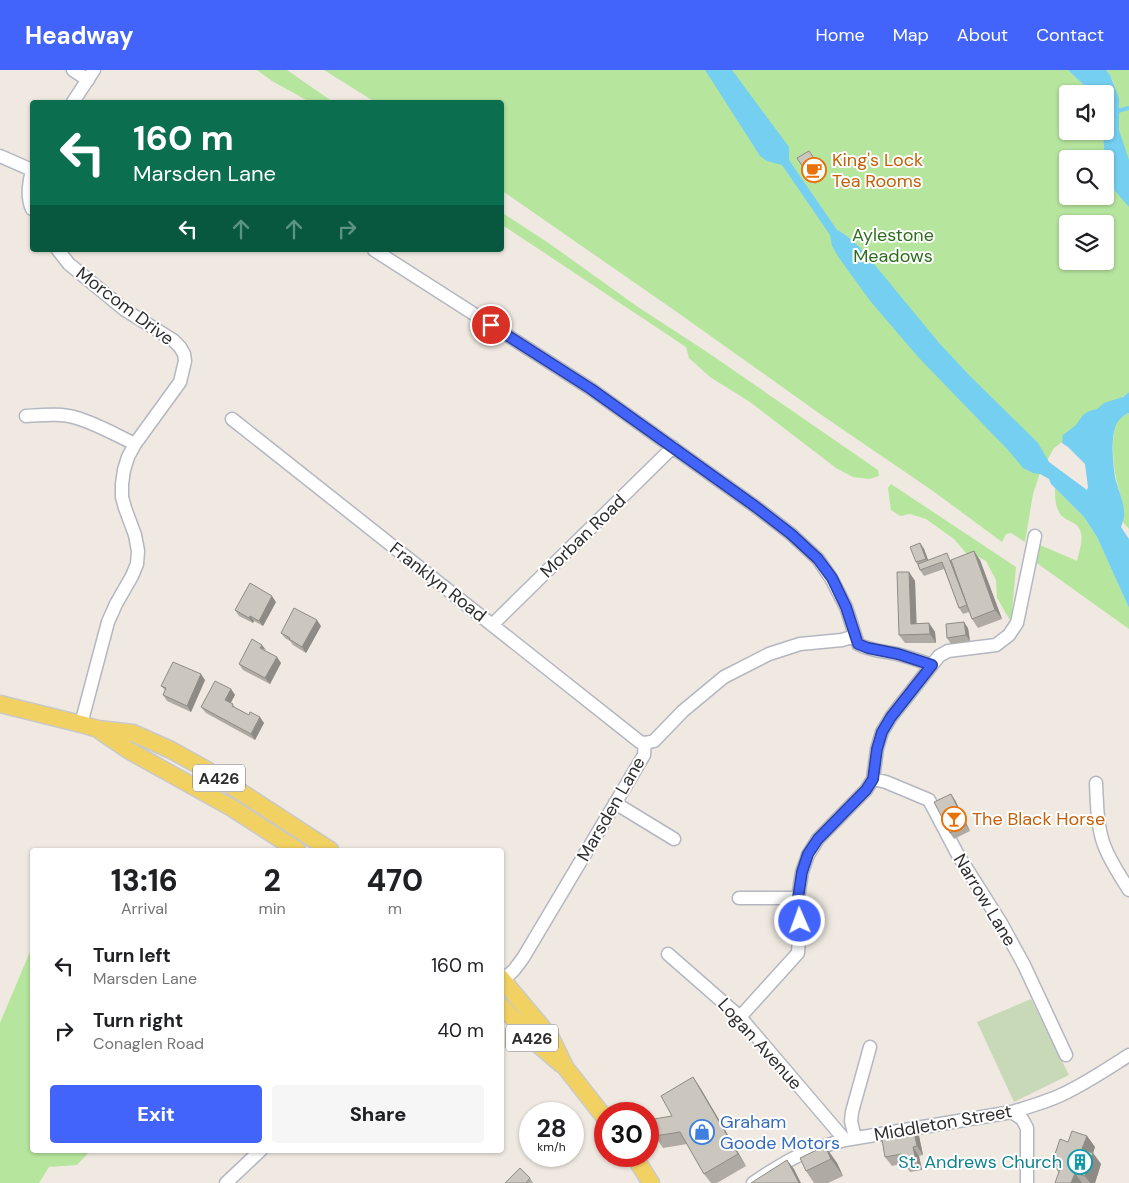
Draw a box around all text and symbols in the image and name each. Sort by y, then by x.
text: Headway [25,20,134,51]
text: Home [815,23,865,47]
text: Map [893,23,929,47]
text: About [957,23,1008,47]
text: Contact [1036,23,1104,47]
map controls [1059,85,1114,270]
button: sound [1059,85,1114,140]
text: 160 m [133,115,234,161]
icon: left [50,120,115,185]
place label: King's Lock Tea Rooms [832,148,923,193]
button: search [1059,150,1114,205]
cafe icon: King's Lock Tea Rooms [801,157,827,183]
text: Marsden Lane [133,159,276,188]
icon: left [174,215,202,243]
icon: ahead [227,215,255,243]
icon: ahead [280,215,308,243]
icon: right [333,215,361,243]
button: layers [1059,215,1114,270]
park label: Aylestone Meadows [852,223,934,268]
street label: Morcom Drive [71,261,179,351]
pin [470,304,512,346]
icon: arrive [477,311,505,339]
street label: Morban Road [535,489,631,583]
street label: Franklyn Road [385,537,491,627]
street label: Marsden Lane [571,752,651,866]
road number: A426 [193,764,245,791]
bar icon: The Black Horse [941,806,967,832]
place label: The Black Horse [972,807,1105,831]
street label: Narrow Lane [948,849,1022,951]
text: 13:16 [111,861,178,900]
text: 2 [263,861,281,900]
text: 470 [366,861,423,900]
position arrow [773,894,825,946]
text: Arrival [121,898,168,919]
text: min [259,898,286,919]
text: m [388,898,402,919]
text: Turn left [93,943,171,968]
icon: left [50,952,78,980]
text: 160 m [431,953,484,978]
text: Marsden Lane [93,968,197,989]
street label: Logan Avenue [712,993,808,1095]
text: Turn right [93,1008,183,1033]
icon: right [50,1017,78,1045]
text: 40 m [437,1018,484,1043]
road number: A426 [506,1024,558,1051]
text: Conaglen Road [93,1033,204,1054]
button: Exit [50,1085,262,1143]
button: Share [272,1085,484,1143]
street label: Middleton Street [872,1099,1014,1147]
speed limit sign: 30 [594,1102,659,1167]
place label: Graham Goode Motors [720,1110,840,1155]
text: 28 [536,1112,567,1145]
shop icon: Graham Goode Motors [689,1119,715,1145]
text: km/h [537,1139,566,1155]
building icon: St. Andrews Church [1067,1149,1093,1175]
place label: St. Andrews Church [898,1150,1062,1174]

